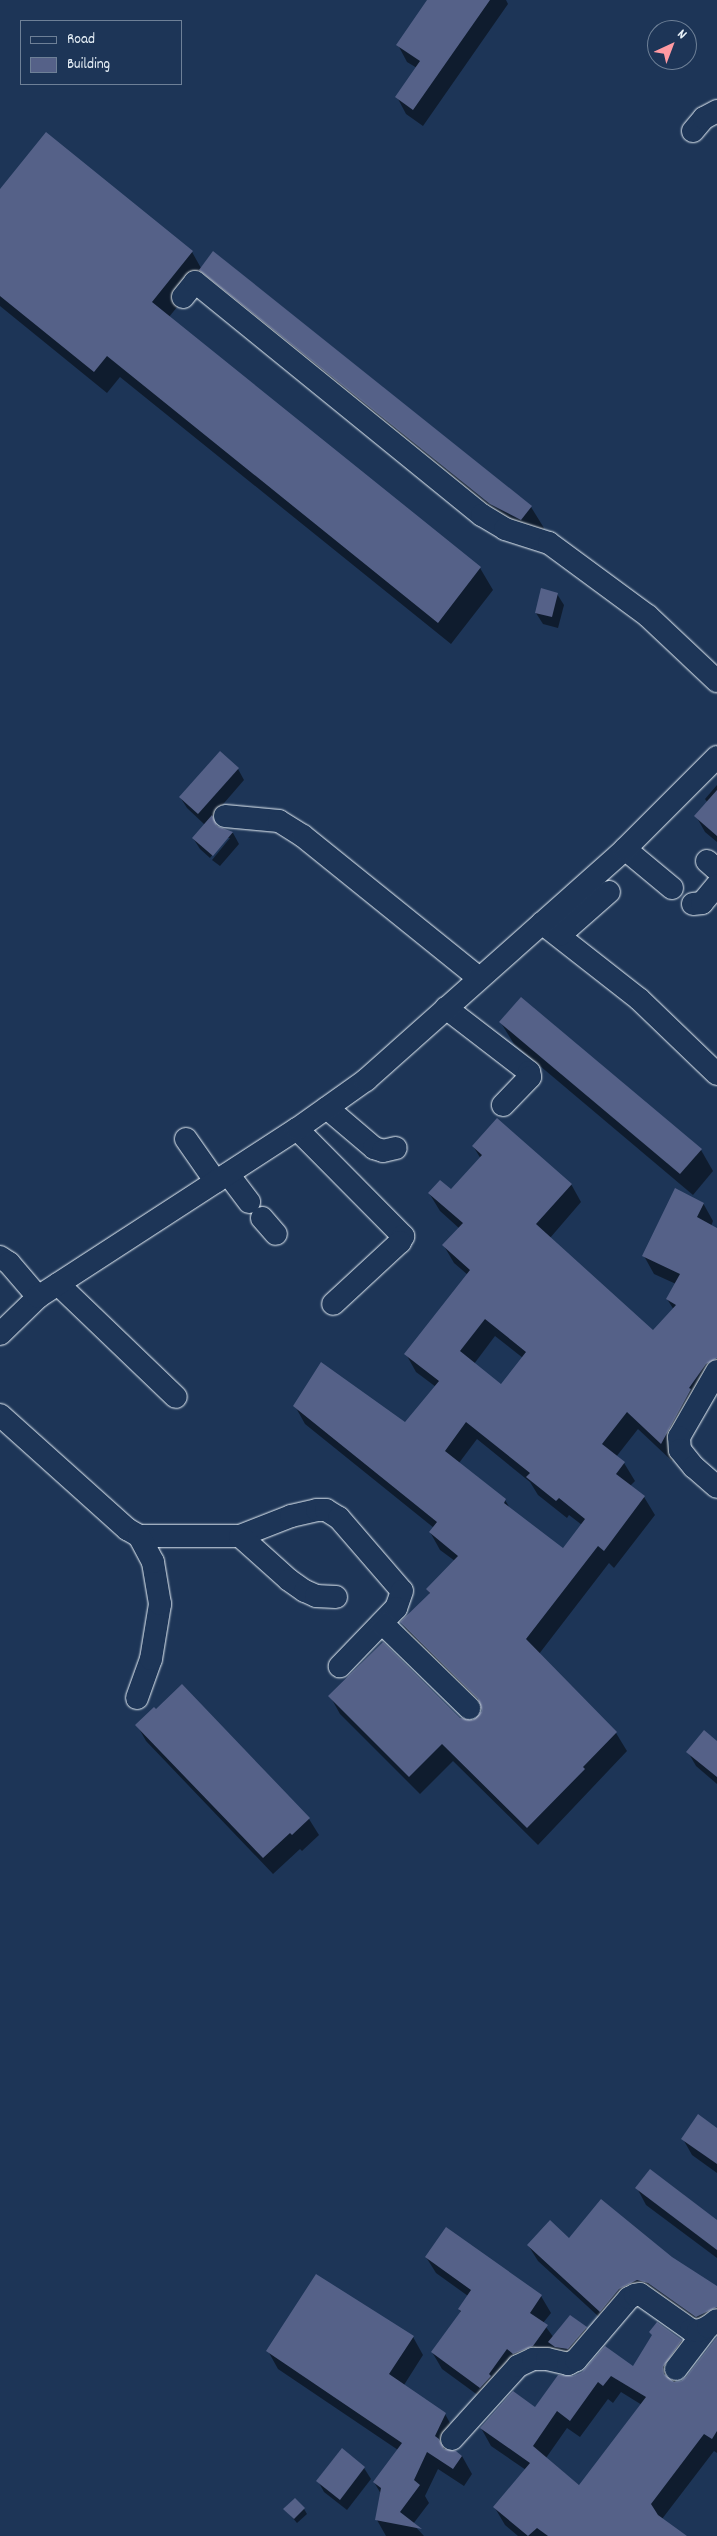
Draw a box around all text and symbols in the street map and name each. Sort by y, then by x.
legend [20,20,182,85]
north arrow [647,20,697,70]
text: N [672,25,691,44]
text: Road [67,29,95,51]
text: Building [67,54,110,76]

